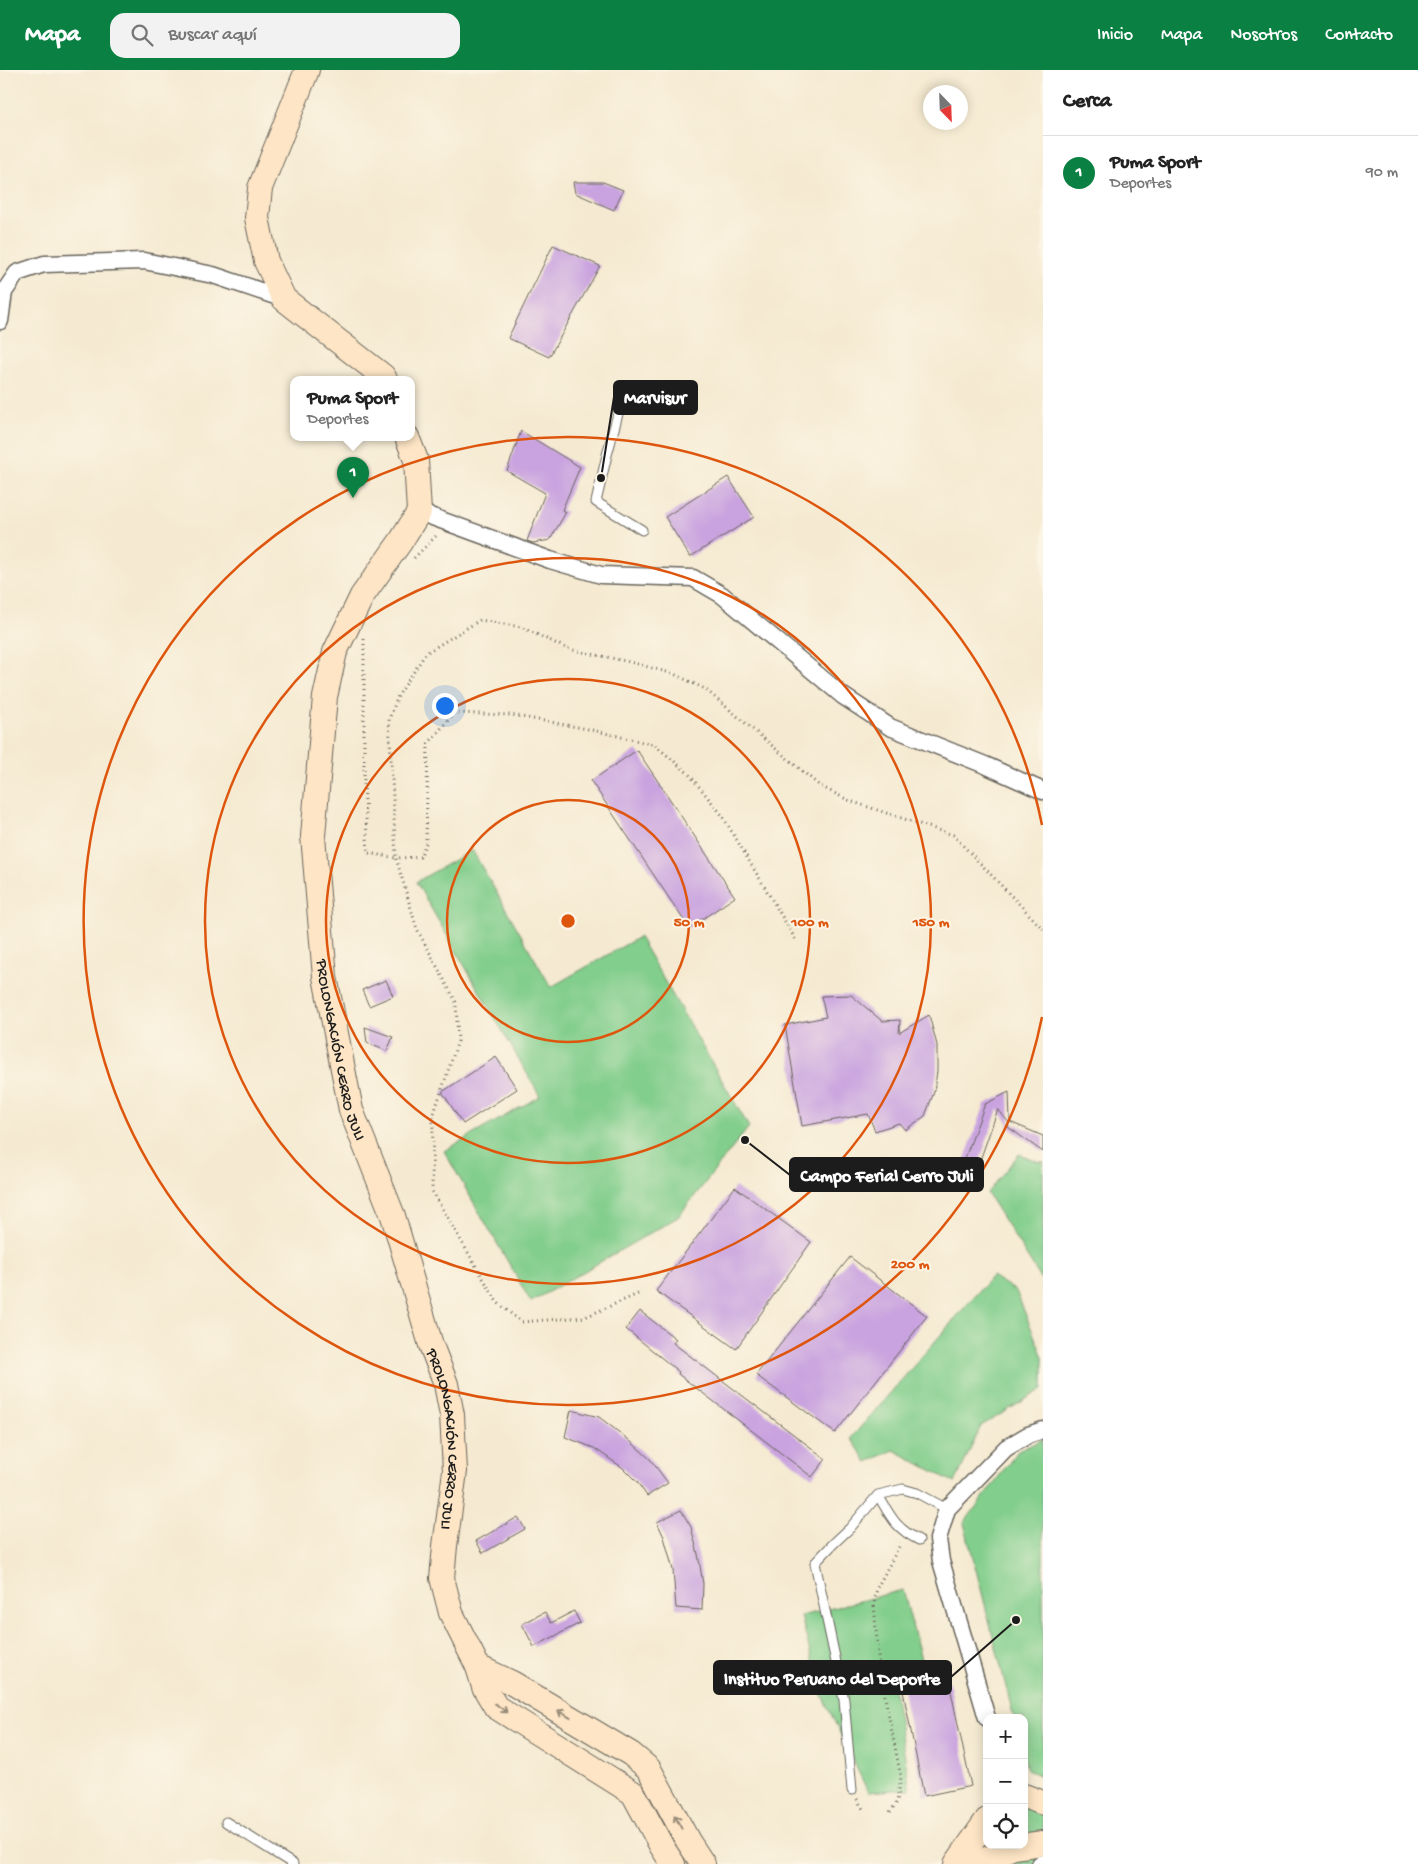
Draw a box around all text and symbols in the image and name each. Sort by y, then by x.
search box [110,13,460,58]
text: Mapa [25,21,80,50]
icon: search [128,21,156,49]
text: Buscar aquí [168,24,257,47]
text: Inicio [1097,25,1133,46]
text: Mapa [1161,25,1202,46]
text: Nosotros [1230,25,1297,46]
text: Contacto [1325,25,1393,46]
north arrow [923,85,968,130]
text: Cerca [1063,90,1111,115]
text: Puma Sport [1110,152,1200,175]
text: 1 [1076,164,1082,183]
text: 90 m [1366,164,1398,183]
text: Deportes [1110,175,1171,194]
popup [290,376,415,441]
callout: Marvisur [614,381,697,414]
text: Puma Sport [307,388,398,411]
text: Marvisur [624,389,689,410]
text: Deportes [307,411,368,430]
pin: 1 [337,457,369,498]
your location [432,693,458,719]
centre of rings [559,912,577,930]
text: 50 m [674,914,705,932]
text: 100 m [790,914,829,932]
text: 150 m [912,914,950,932]
street label: PROLONGACIÓN CERRO JULI [310,957,368,1144]
callout: Campo Ferial Cerro Juli [790,1158,983,1191]
text: Campo Ferial Cerro Juli [799,1167,974,1188]
text: 200 m [891,1256,930,1274]
street label: PROLONGACIÓN CERRO JULI [420,1345,461,1531]
callout: Instituo Peruano del Deporte [714,1661,951,1694]
text: Instituo Peruano del Deporte [724,1670,941,1691]
one-way arrow [494,1703,508,1713]
one-way arrow [557,1708,571,1718]
map controls [983,1714,1028,1849]
button: + [983,1714,1028,1759]
button: − [983,1759,1028,1804]
button: locate [983,1804,1028,1849]
one-way arrow [673,1815,683,1830]

